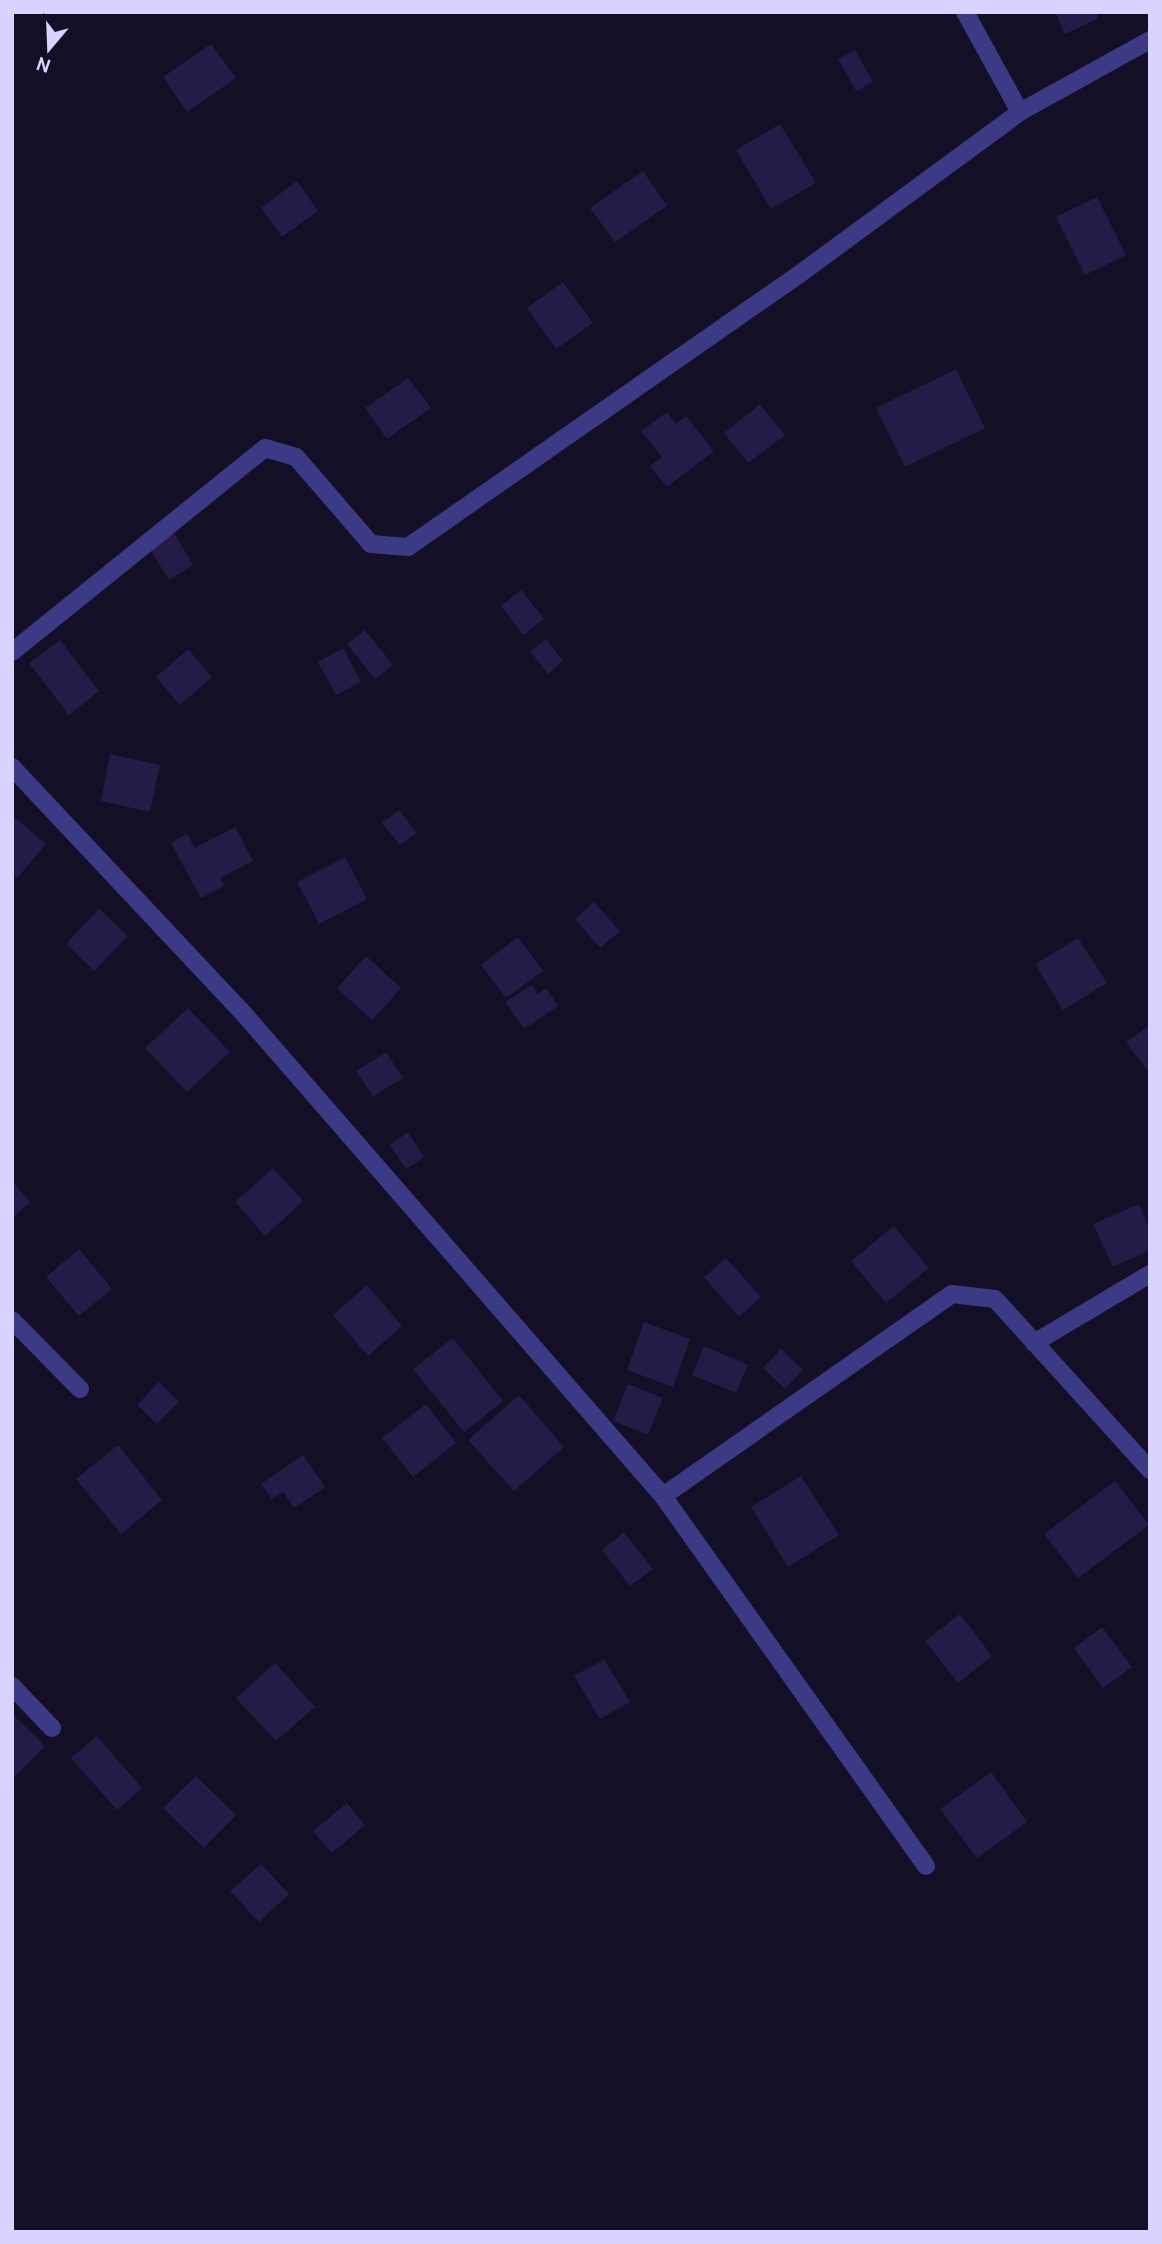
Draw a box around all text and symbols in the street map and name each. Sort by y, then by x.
north arrow [14,14,84,84]
text: N [34,52,54,78]

